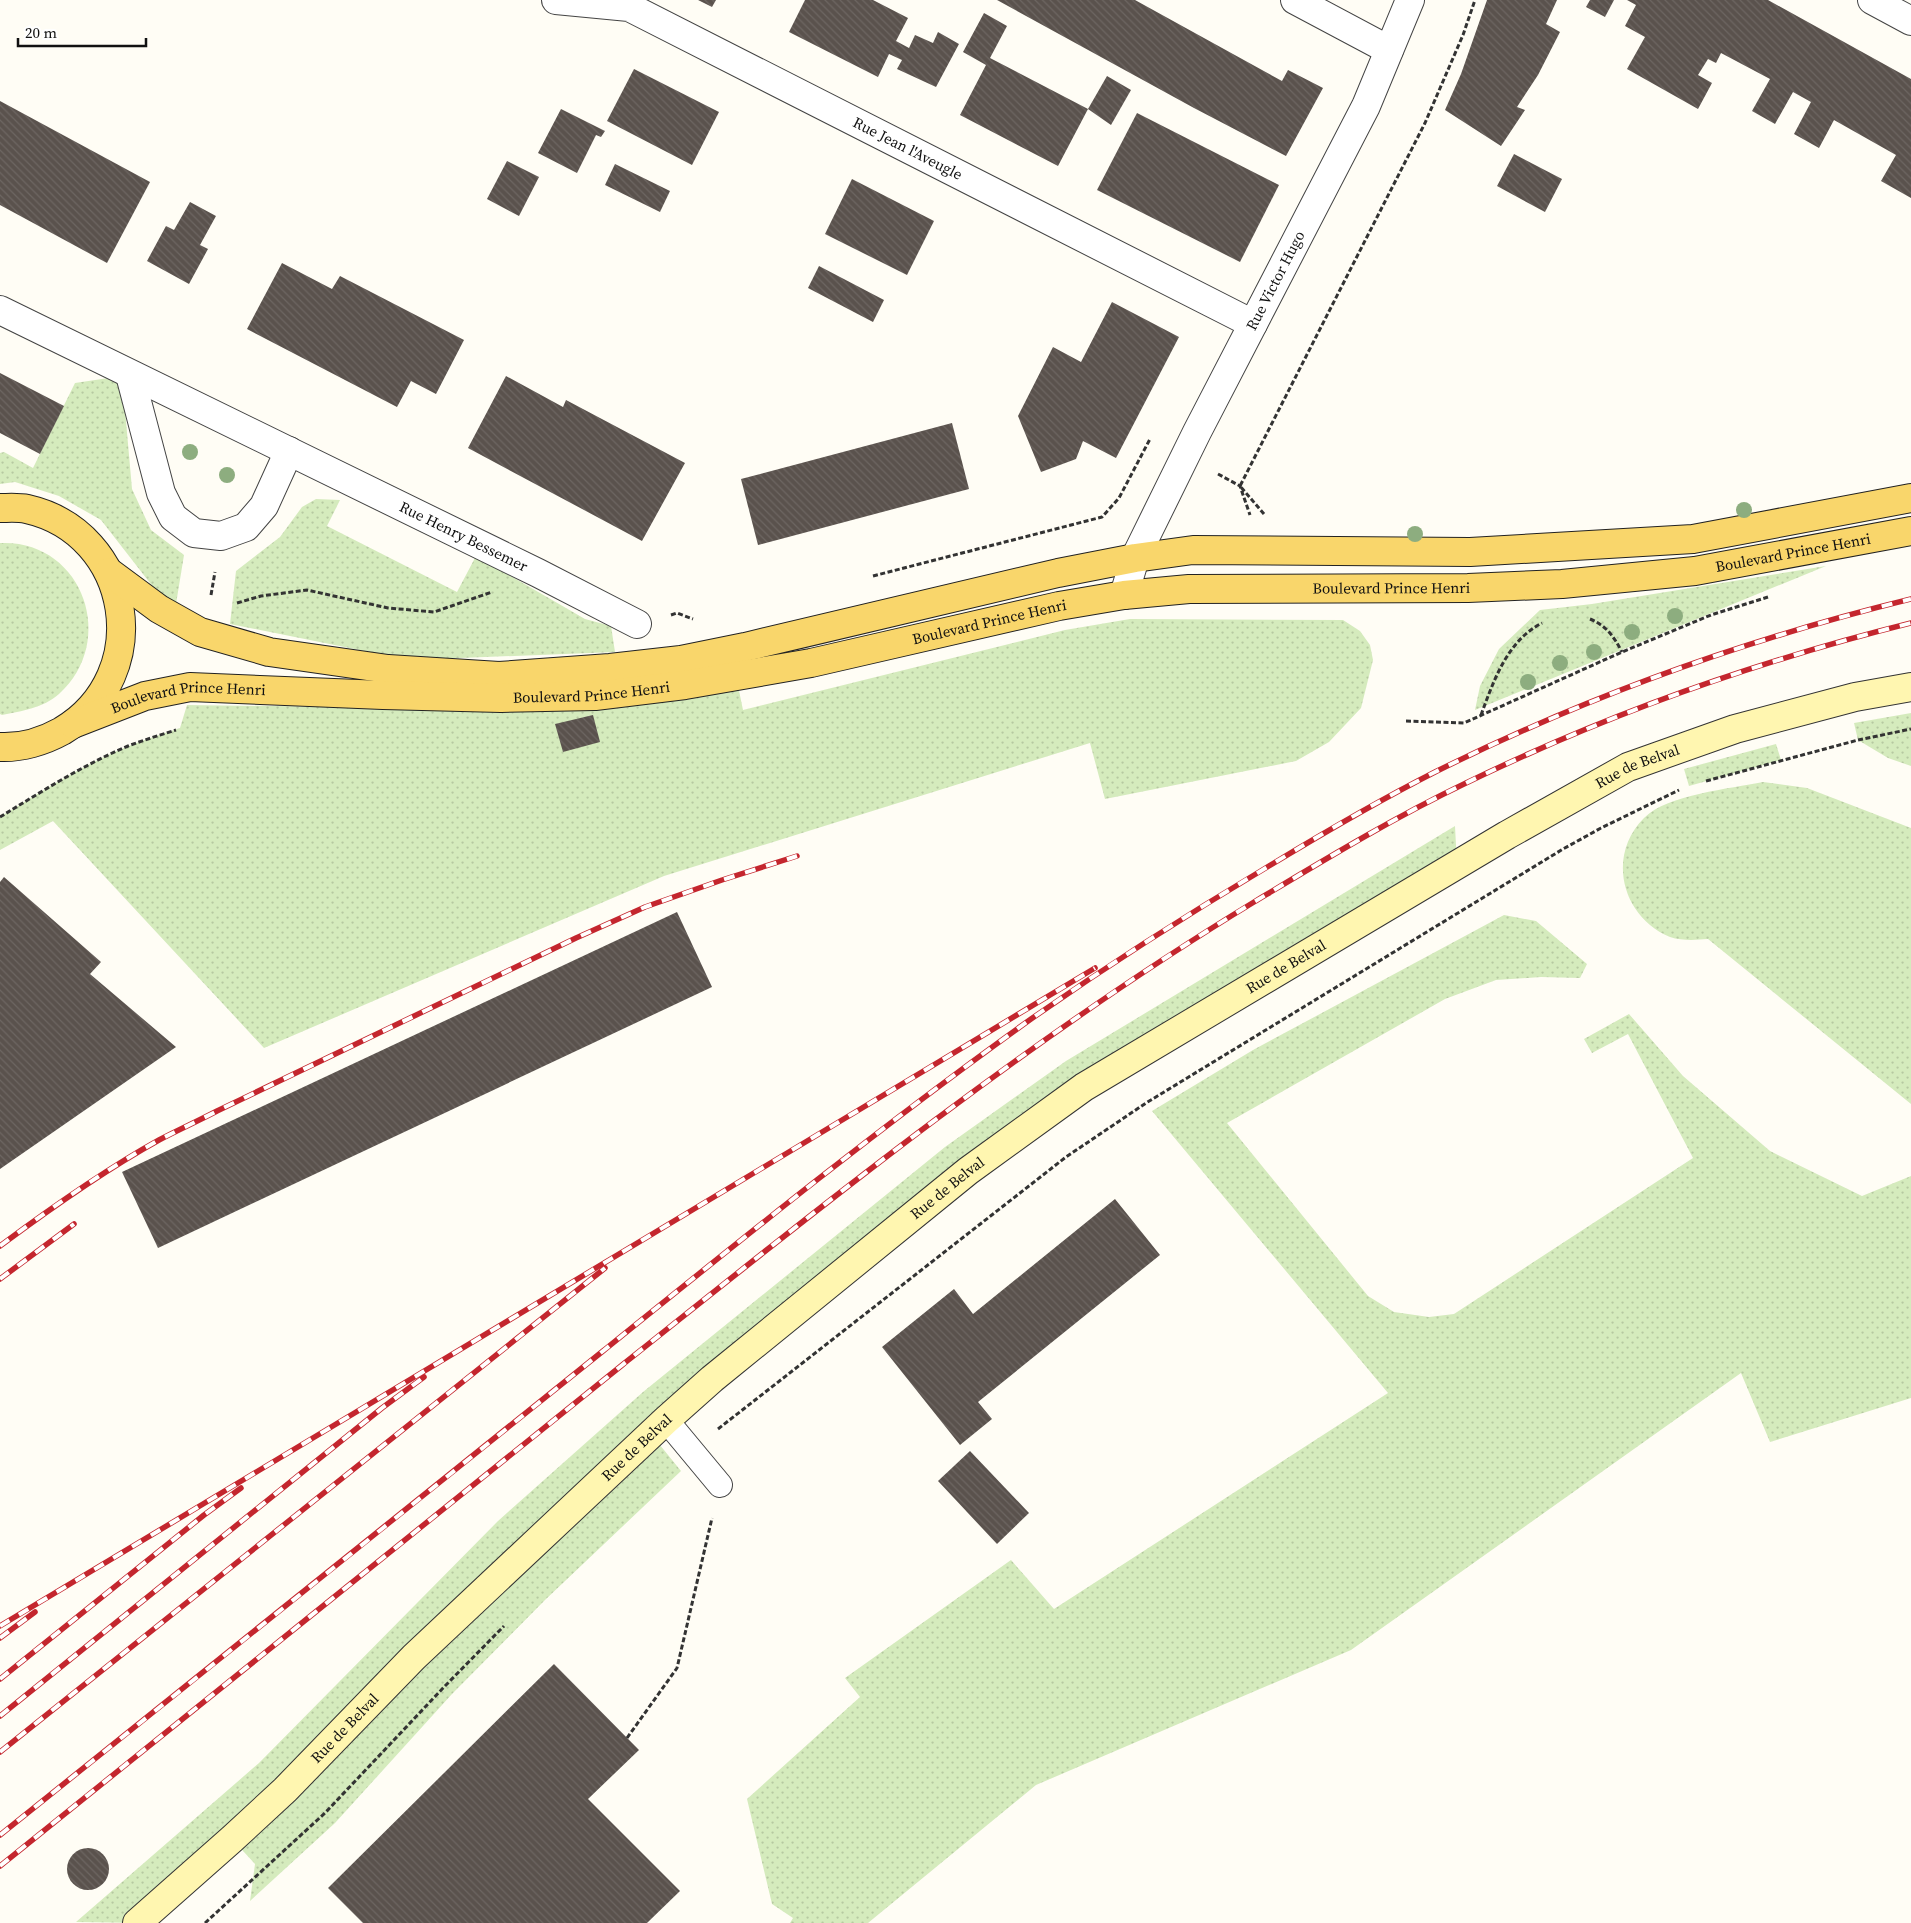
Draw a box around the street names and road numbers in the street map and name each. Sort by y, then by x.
street label: Rue Jean l'Aveugle [850,112,967,185]
street label: Rue Victor Hugo [1241,227,1310,334]
street label: Rue Henry Bessemer [396,496,532,577]
street label: Boulevard Prince Henri [1713,528,1872,577]
street label: Boulevard Prince Henri [1313,577,1470,599]
street label: Boulevard Prince Henri [910,594,1068,649]
street label: Boulevard Prince Henri [107,676,266,718]
street label: Boulevard Prince Henri [513,676,671,708]
street label: Rue de Belval [1591,738,1683,793]
street label: Rue de Belval [1242,934,1330,998]
street label: Rue de Belval [906,1151,989,1224]
street label: Rue de Belval [596,1408,677,1486]
street label: Rue de Belval [306,1688,384,1767]

